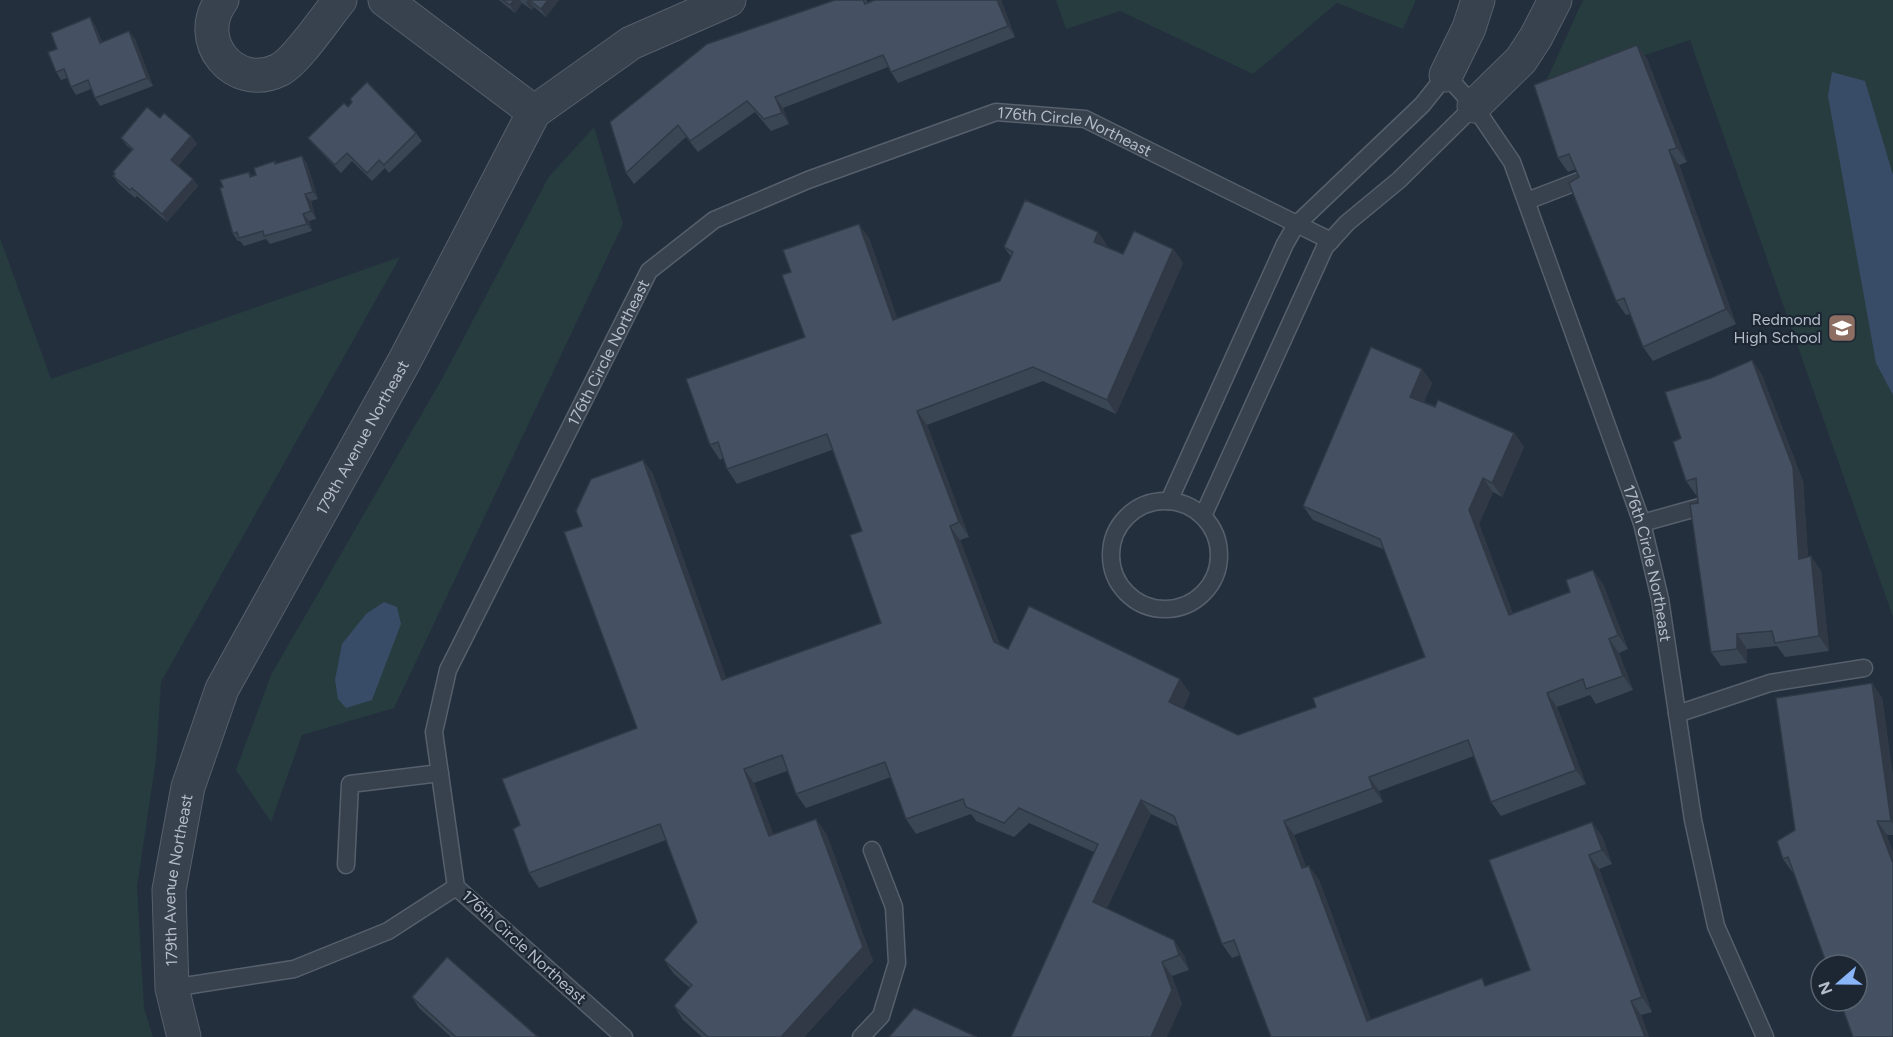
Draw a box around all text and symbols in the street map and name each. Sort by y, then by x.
street label: 176th Circle Northeast [997,103,1155,160]
street label: 176th Circle Northeast [563,276,653,429]
place label: Redmond High School [1734,310,1821,347]
school or university icon: Redmond High School [1826,312,1858,344]
street label: 179th Avenue Northeast [311,357,413,518]
street label: 176th Circle Northeast [1619,482,1676,643]
street label: 179th Avenue Northeast [159,792,196,967]
street label: 176th Circle Northeast [458,886,590,1008]
north arrow [1809,953,1869,1013]
text: N [1814,979,1836,997]

